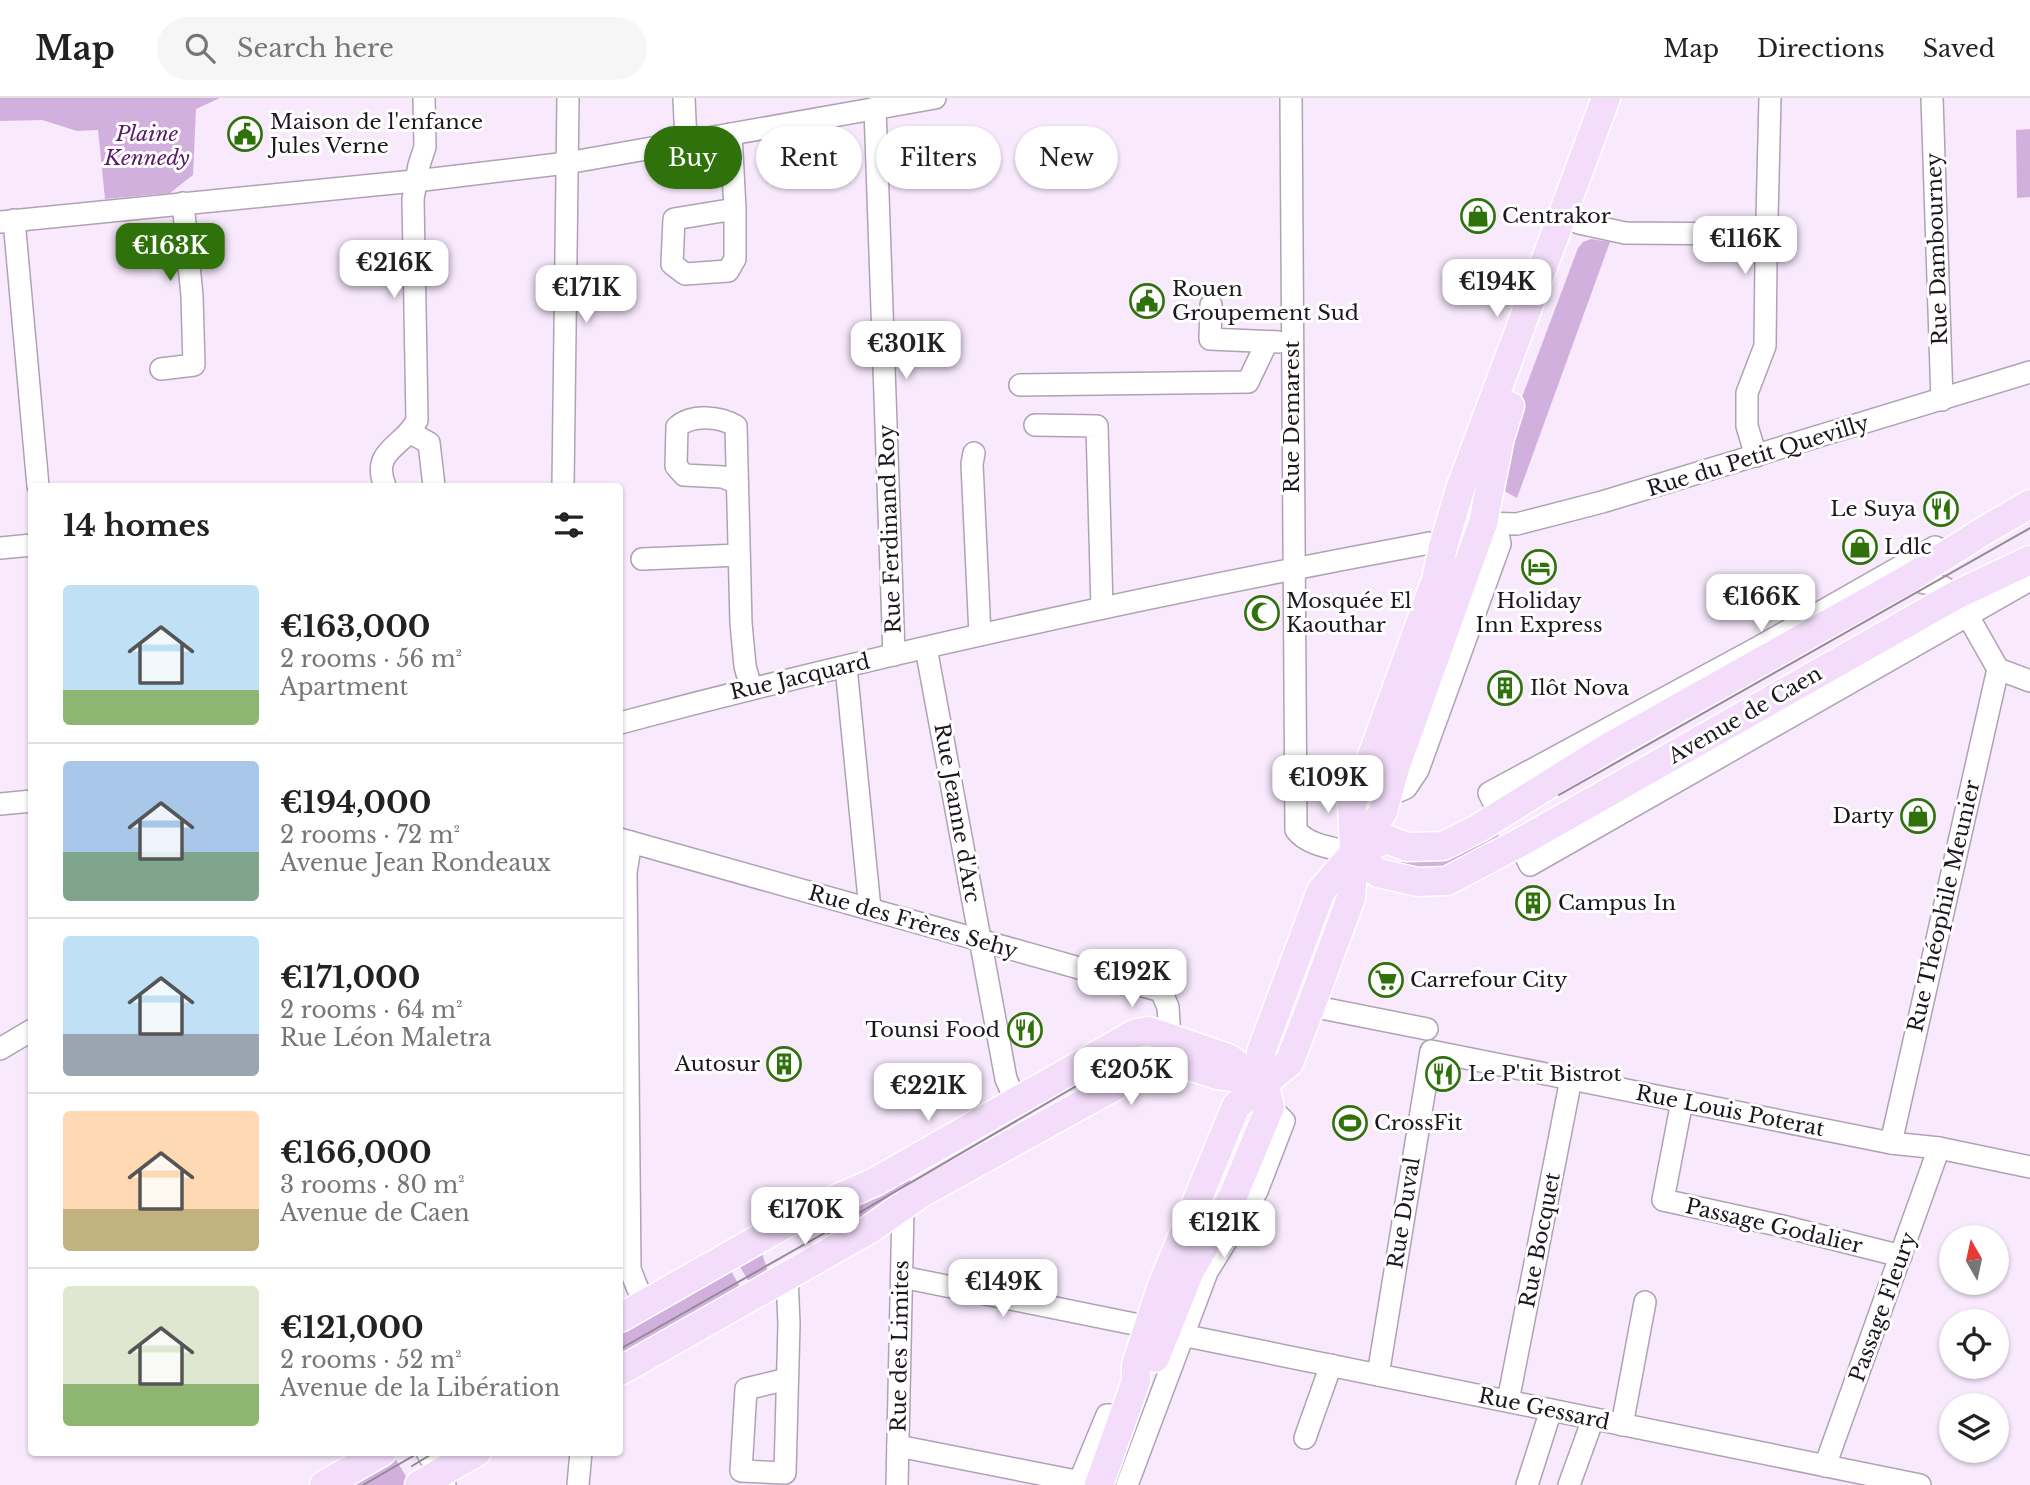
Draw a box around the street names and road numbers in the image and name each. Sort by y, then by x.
street label: Rue Dambourney [1921,152,1953,346]
street label: Rue Demarest [1279,341,1305,493]
street label: Rue du Petit Quevilly [1644,410,1873,502]
street label: Rue Ferdinand Roy [873,424,907,634]
street label: Rue Jacquard [728,648,872,706]
street label: Avenue de Caen [1663,660,1827,770]
street label: Rue Jeanne d'Arc [928,721,986,905]
street label: Rue Théophile Meunier [1902,777,1986,1035]
street label: Rue des Frères Sehy [805,880,1021,964]
street label: Rue Louis Poterat [1633,1080,1827,1142]
street label: Rue Duval [1382,1155,1426,1271]
street label: Rue Bocquet [1514,1170,1566,1310]
street label: Passage Godalier [1683,1193,1865,1259]
street label: Passage Fleury [1844,1228,1922,1385]
street label: Rue des Limites [886,1260,914,1432]
street label: Rue Gessard [1476,1382,1612,1436]

